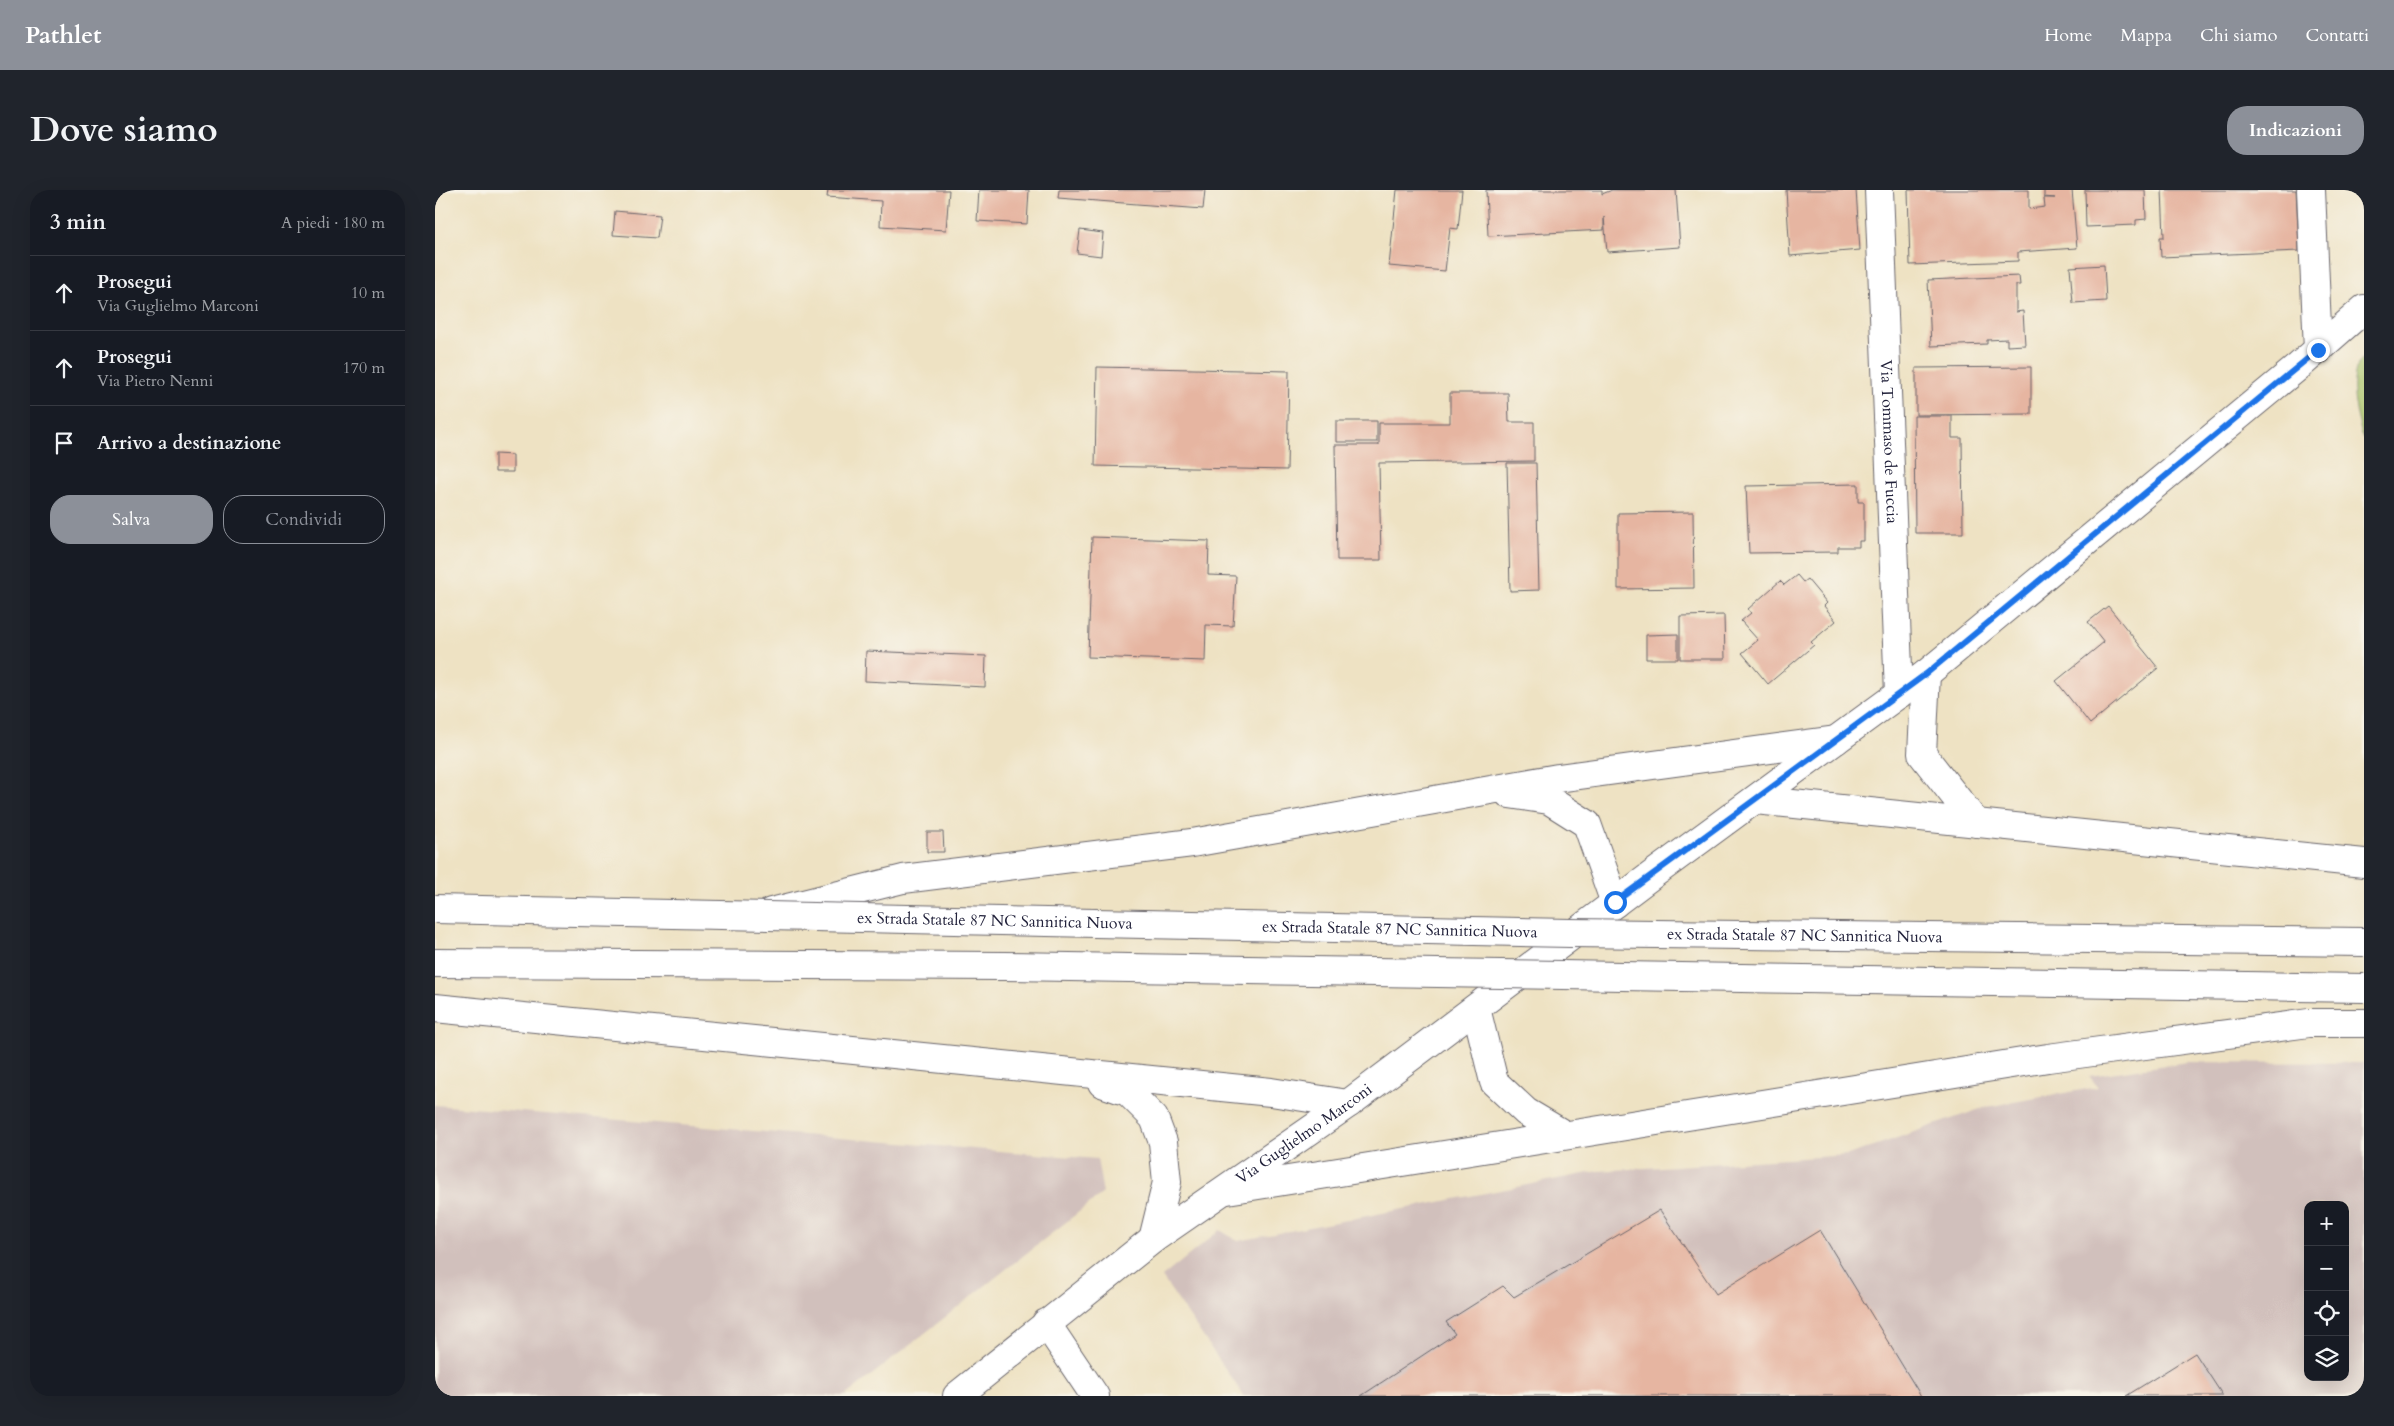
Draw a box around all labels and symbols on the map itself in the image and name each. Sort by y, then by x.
route end [2307,339,2330,362]
street label: Via Tommaso de Fuccia [1875,359,1903,524]
route start [1604,891,1627,914]
street label: ex Strada Statale 87 NC Sannitica Nuova [857,907,1133,935]
street label: ex Strada Statale 87 NC Sannitica Nuova [1262,915,1538,943]
street label: ex Strada Statale 87 NC Sannitica Nuova [1667,923,1943,948]
street label: Via Guglielmo Marconi [1231,1078,1377,1189]

